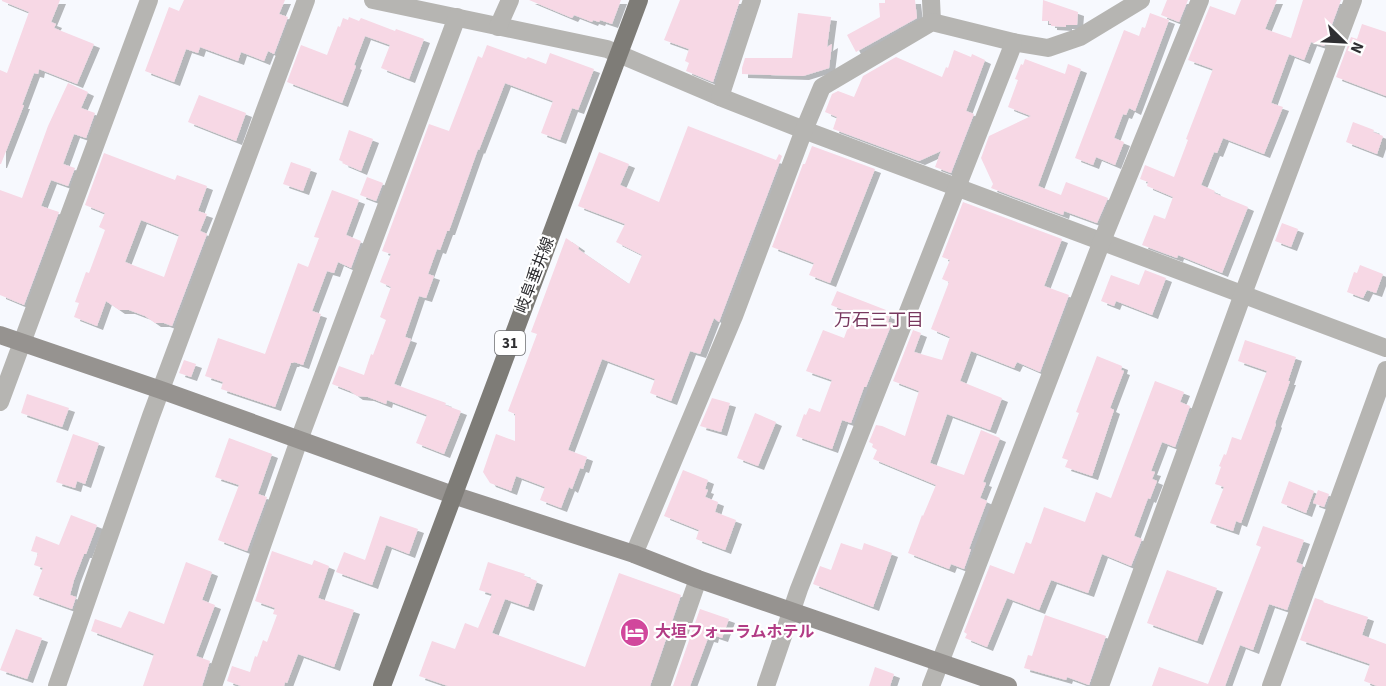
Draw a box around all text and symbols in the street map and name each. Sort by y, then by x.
north arrow [1314,12,1374,72]
text: N [1345,38,1369,57]
street label: 岐阜垂井線 [510,234,560,316]
district label: 万石三丁目 [834,308,924,333]
road number: 31 [495,331,525,355]
hotel icon: 大垣フォーラムホテル [618,616,650,648]
place label: 大垣フォーラムホテル [655,621,815,643]

